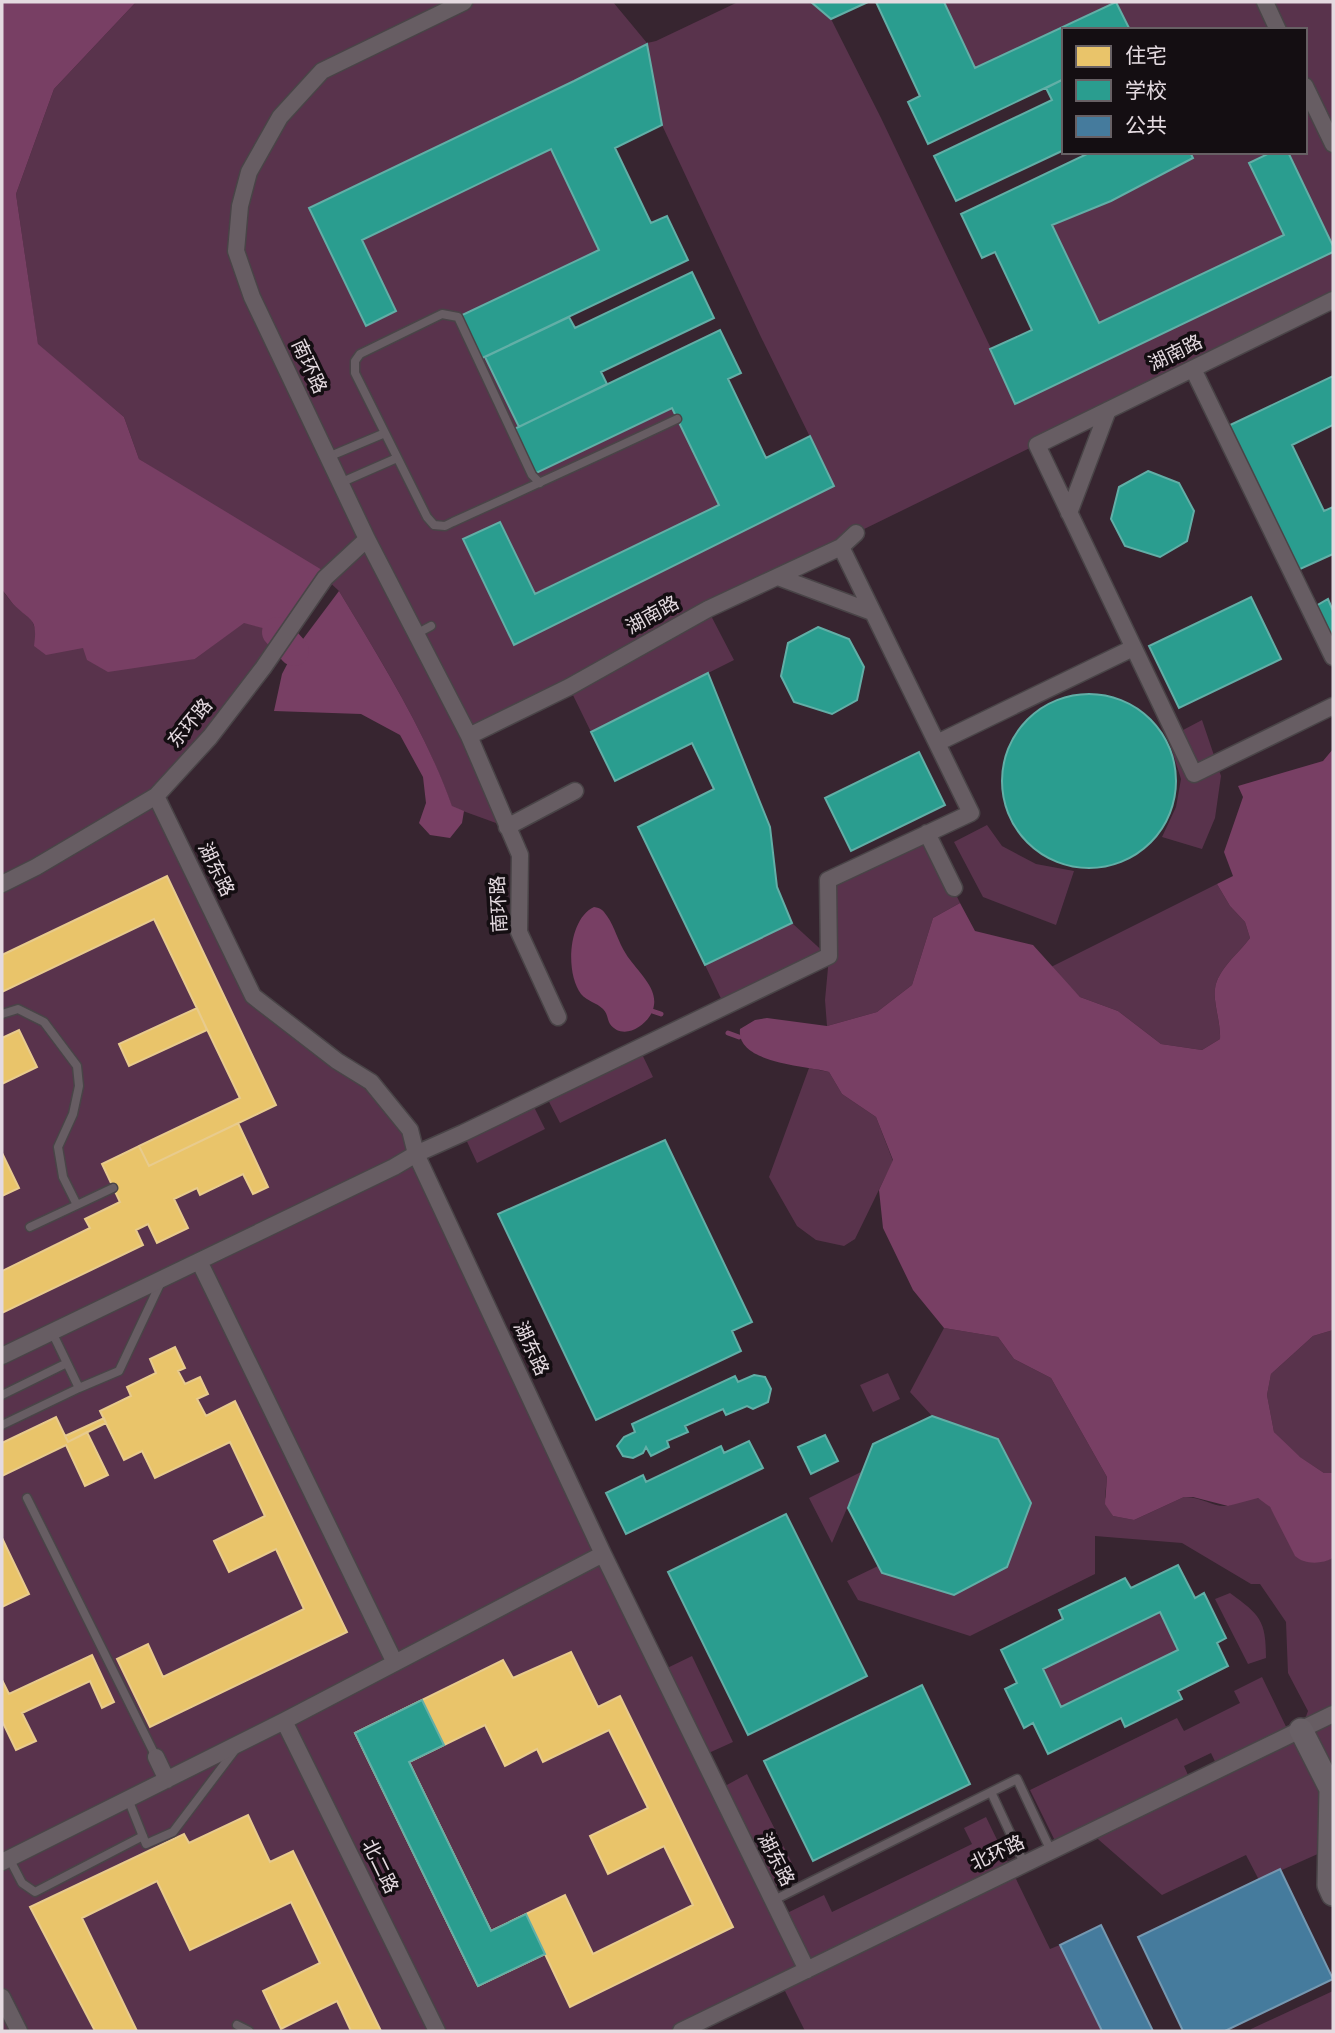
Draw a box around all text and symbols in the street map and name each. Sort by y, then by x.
legend [1062,28,1307,154]
text: 住宅 [1125,44,1167,71]
text: 学校 [1125,79,1167,106]
text: 公共 [1125,114,1167,141]
street label: 湖南路 [1145,331,1207,377]
street label: 南环路 [285,336,331,398]
street label: 湖南路 [622,592,684,640]
street label: 东环路 [163,694,219,754]
street label: 湖东路 [192,839,238,901]
street label: 南环路 [487,875,513,933]
street label: 湖东路 [507,1318,553,1380]
street label: 湖东路 [751,1829,799,1891]
street label: 北环路 [967,1831,1029,1877]
street label: 北二路 [356,1836,402,1898]

